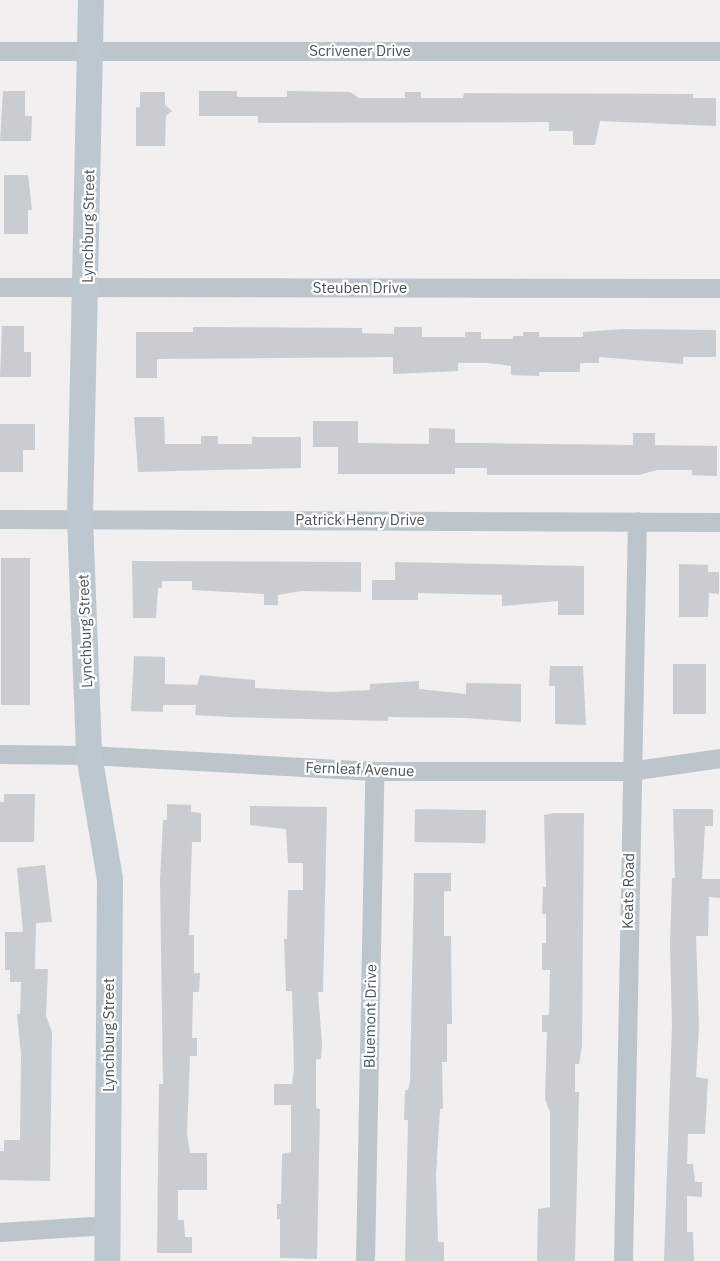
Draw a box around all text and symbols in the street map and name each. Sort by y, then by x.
street label: Scrivener Drive [309,42,411,60]
street label: Lynchburg Street [78,169,98,283]
street label: Steuben Drive [313,279,407,297]
street label: Patrick Henry Drive [295,511,425,529]
street label: Lynchburg Street [74,574,96,688]
street label: Fernleaf Avenue [305,758,415,780]
street label: Keats Road [618,853,638,929]
street label: Bluemont Drive [360,964,380,1068]
street label: Lynchburg Street [100,978,118,1092]

